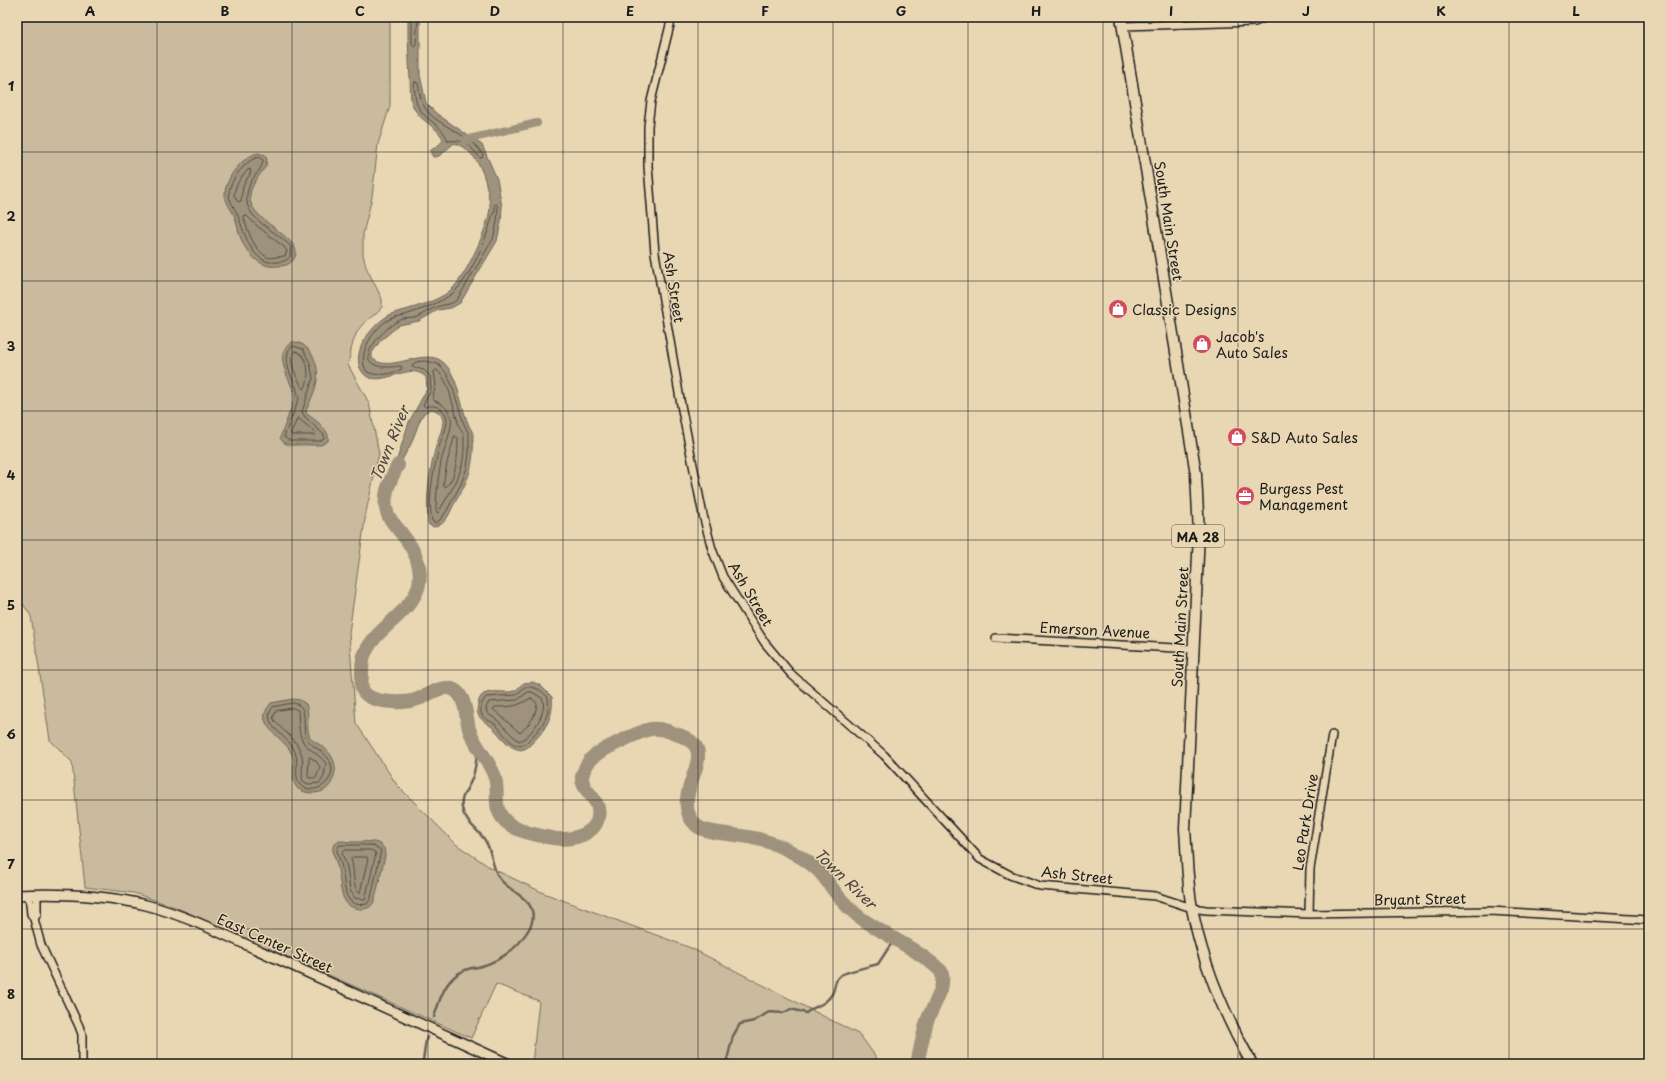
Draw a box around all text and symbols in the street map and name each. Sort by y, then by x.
text: A [85,1,95,20]
text: B [221,1,230,20]
text: C [355,1,365,20]
text: D [490,1,500,20]
text: E [626,1,634,20]
text: F [761,1,769,20]
text: G [896,1,906,20]
text: H [1031,1,1041,20]
text: I [1169,1,1173,20]
text: J [1302,1,1310,20]
text: K [1436,1,1446,20]
text: L [1572,1,1580,20]
text: 1 [8,76,14,95]
street label: South Main Street [1149,160,1189,283]
text: 2 [6,206,16,225]
street label: Ash Street [658,250,690,324]
shop icon: Classic Designs [1107,298,1129,320]
place label: Classic Designs [1132,299,1236,320]
place label: Jacob's Auto Sales [1216,326,1288,363]
shop icon: Jacob's Auto Sales [1191,333,1213,355]
text: 3 [7,336,16,355]
water label: Town River [364,400,415,484]
shop icon: S&D Auto Sales [1226,426,1248,448]
place label: S&D Auto Sales [1251,427,1358,448]
text: 4 [7,465,16,484]
place label: Burgess Pest Management [1259,478,1348,515]
office icon: Burgess Pest Management [1234,485,1256,507]
road number: MA 28 [1172,525,1224,547]
street label: Ash Street [723,558,779,630]
street label: South Main Street [1166,566,1194,688]
text: 5 [7,595,15,614]
street label: Emerson Avenue [1039,617,1151,643]
text: 6 [6,724,16,743]
street label: Leo Park Drive [1287,772,1323,872]
water label: Town River [810,842,884,915]
text: 7 [7,854,15,873]
street label: Ash Street [1040,861,1114,889]
street label: Bryant Street [1374,888,1467,910]
street label: East Center Street [214,908,336,978]
text: 8 [7,984,15,1003]

